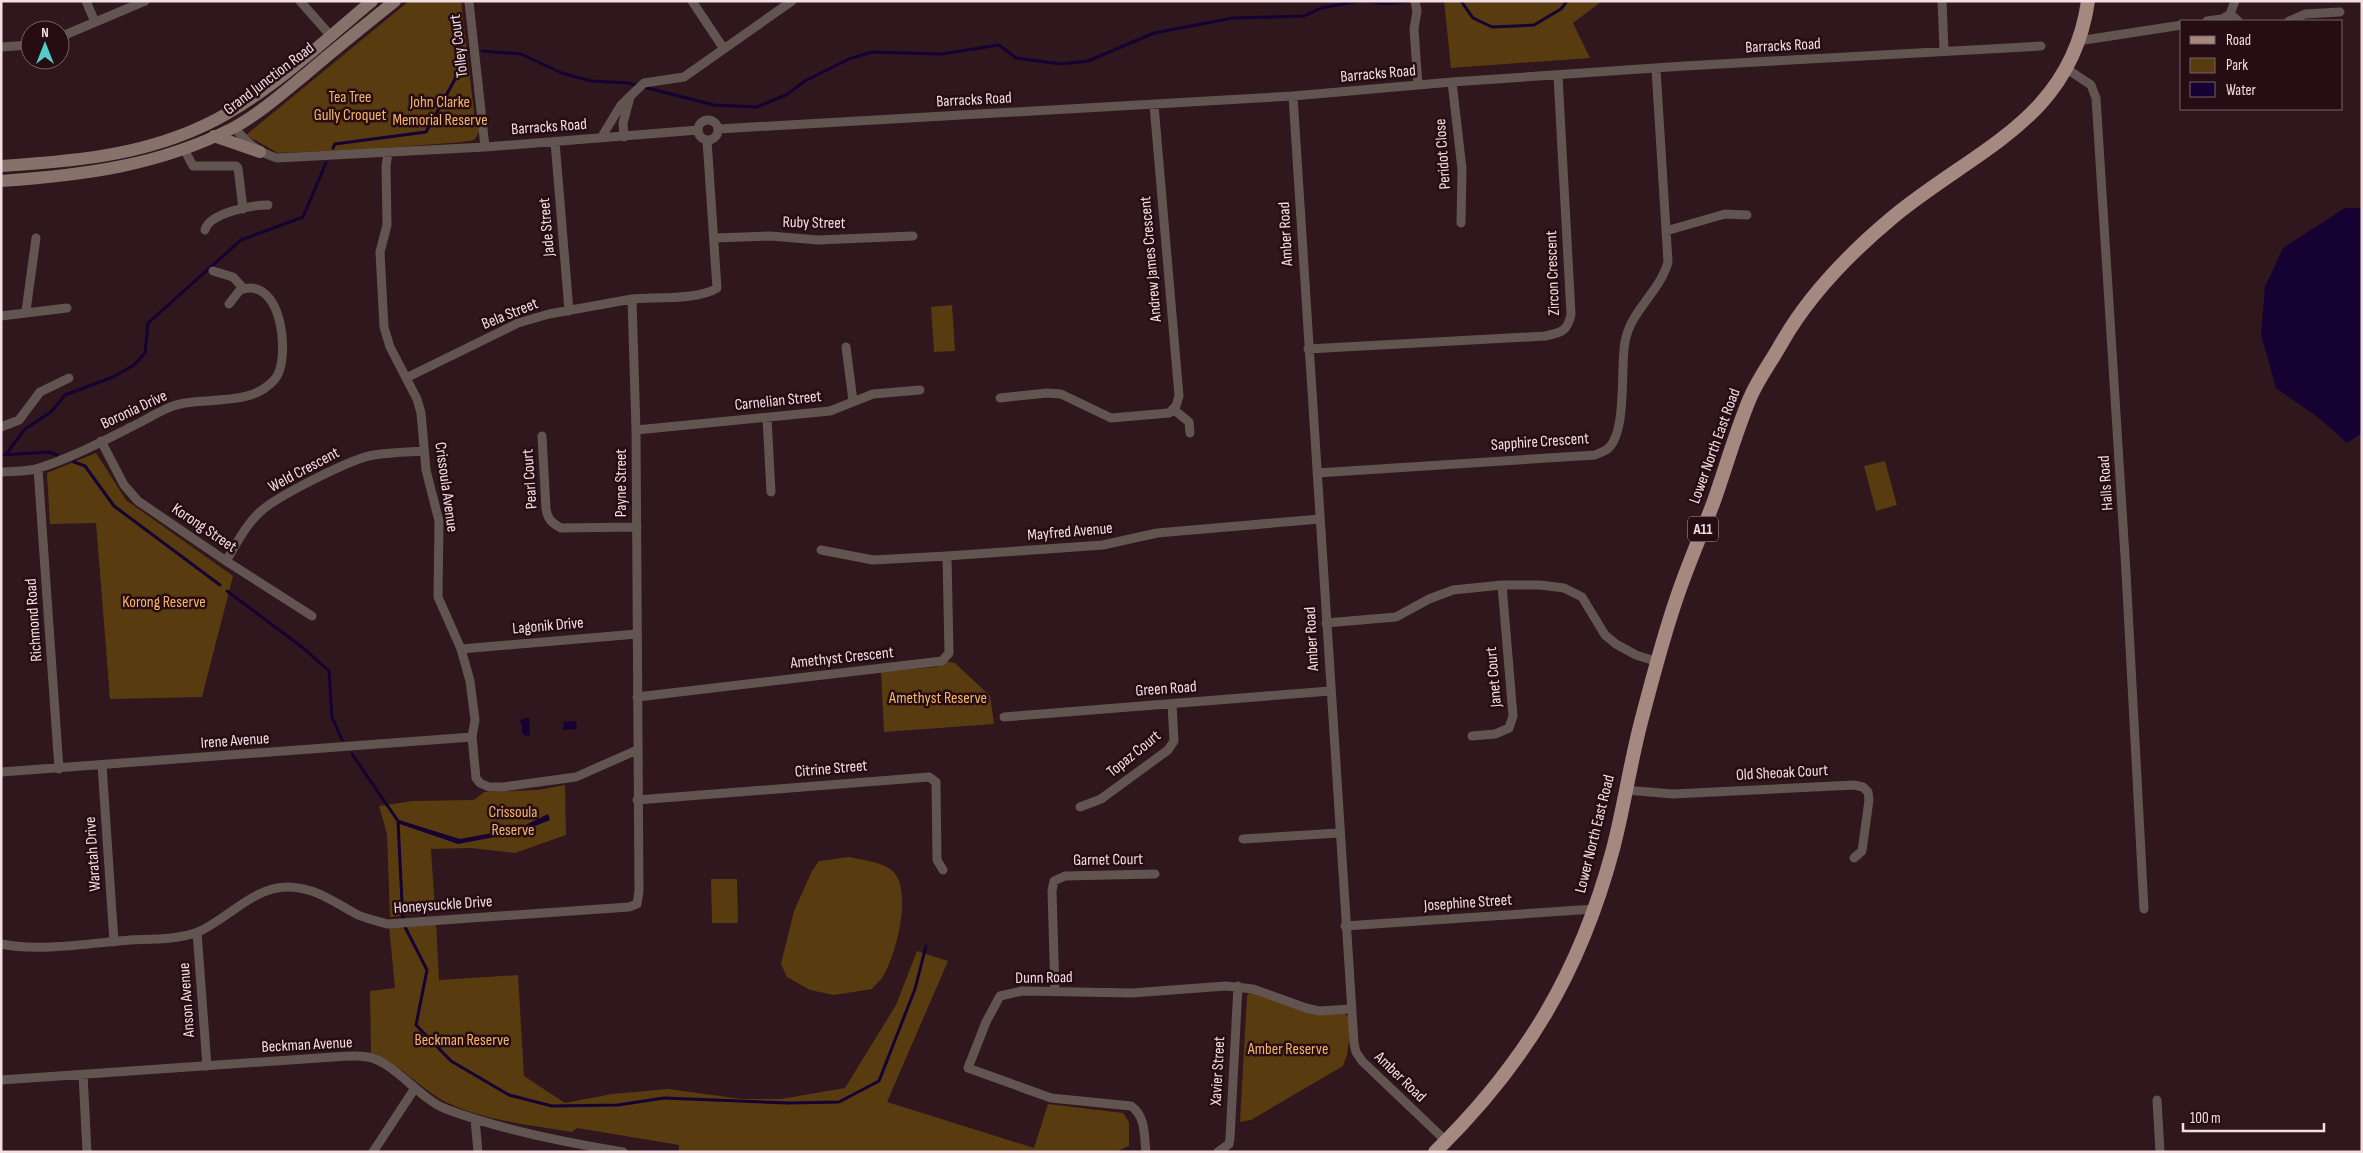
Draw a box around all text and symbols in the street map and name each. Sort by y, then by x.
street label: Tolley Court [446,13,472,79]
north arrow [20,20,70,70]
legend [2180,20,2343,110]
text: N [41,24,49,41]
text: Road [2226,31,2251,50]
street label: Barracks Road [1745,35,1821,57]
street label: Grand Junction Road [220,39,318,119]
text: Park [2226,56,2248,75]
street label: Barracks Road [1339,61,1417,87]
text: Water [2226,81,2257,100]
park label: Tea Tree Gully Croquet [314,88,386,125]
street label: Barracks Road [936,89,1012,111]
park label: John Clarke Memorial Reserve [392,93,488,130]
street label: Barracks Road [511,115,587,139]
street label: Peridot Close [1431,118,1455,190]
street label: Andrew James Crescent [1136,195,1166,324]
street label: Jade Street [535,197,559,258]
street label: Amber Road [1275,201,1297,268]
street label: Ruby Street [782,213,846,233]
street label: Zircon Crescent [1542,230,1564,316]
street label: Bela Street [479,294,541,334]
street label: Boronia Drive [98,386,170,434]
street label: Lower North East Road [1685,386,1745,506]
street label: Carnelian Street [734,387,822,415]
street label: Sapphire Crescent [1490,429,1590,455]
street label: Crissoula Avenue [430,441,462,533]
street label: Weld Crescent [265,443,343,497]
street label: Pearl Court [518,448,542,510]
street label: Payne Street [612,449,631,517]
street label: Halls Road [2095,455,2117,511]
street label: Korong Street [168,499,240,557]
road number: A11 [1688,516,1718,542]
street label: Mayfred Avenue [1027,519,1113,545]
street label: Richmond Road [22,578,46,662]
park label: Korong Reserve [122,593,206,612]
street label: Amber Road [1301,606,1323,673]
street label: Lagonik Drive [512,613,584,639]
street label: Amethyst Crescent [788,643,895,673]
street label: Janet Court [1482,646,1506,709]
street label: Green Road [1135,677,1197,701]
park label: Amethyst Reserve [888,689,987,708]
street label: Topaz Court [1103,726,1165,781]
street label: Irene Avenue [200,729,270,753]
street label: Citrine Street [794,756,868,782]
street label: Old Sheoak Court [1735,761,1829,785]
street label: Lower North East Road [1571,773,1619,895]
park label: Crissoula Reserve [488,803,538,840]
street label: Waratah Drive [81,816,105,892]
street label: Garnet Court [1073,850,1143,870]
street label: Josephine Street [1422,890,1513,916]
street label: Honeysuckle Drive [393,892,493,918]
street label: Anson Avenue [175,962,199,1039]
street label: Dunn Road [1015,968,1073,988]
park label: Beckman Reserve [415,1031,509,1050]
street label: Beckman Avenue [261,1033,353,1057]
street label: Xavier Street [1207,1036,1229,1107]
park label: Amber Reserve [1247,1040,1328,1059]
street label: Amber Road [1370,1047,1430,1106]
scale bar [2183,1100,2324,1132]
text: 100 m [2190,1109,2221,1128]

